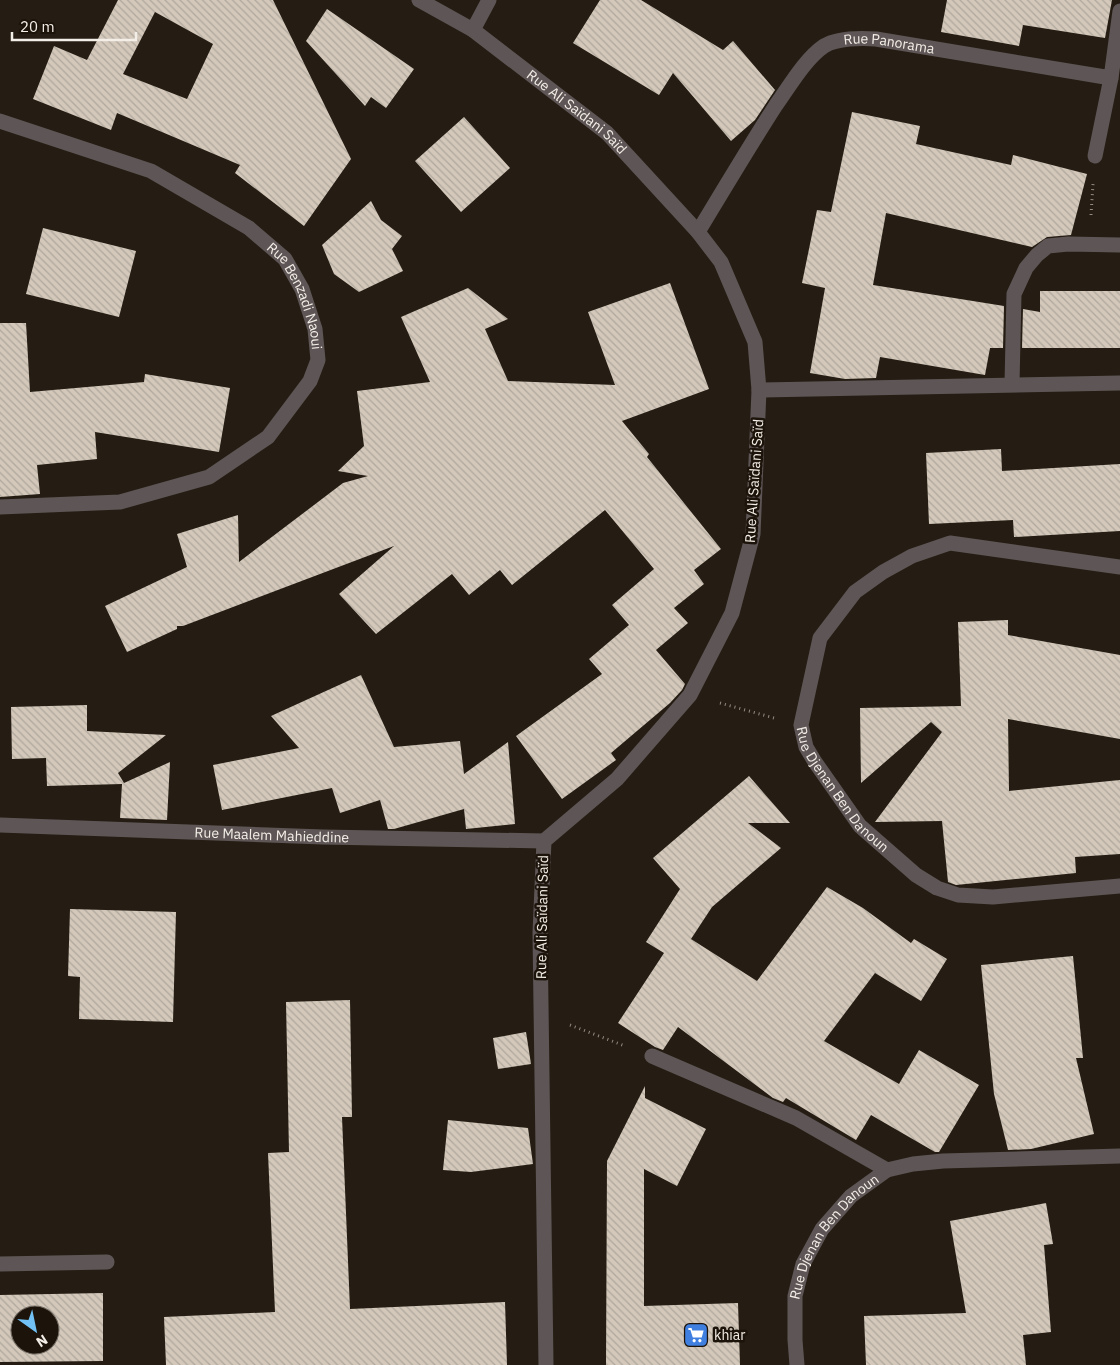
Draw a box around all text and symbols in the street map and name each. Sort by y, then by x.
scale bar [12,10,136,42]
text: 20 m [20,17,55,36]
street label: Rue Panorama [843,30,937,58]
street label: Rue Ali Saïdani Saïd [523,66,631,158]
street label: Rue Benzadi Naoui [263,238,326,350]
street label: Rue Ali Saïdani Saïd [741,418,767,544]
street label: Rue Djenan Ben Danoun [793,725,893,856]
street label: Rue Maalem Mahieddine [194,823,350,846]
street label: Rue Ali Saïdani Saïd [532,855,552,979]
street label: Rue Djenan Ben Danoun [786,1170,882,1301]
north arrow [10,1305,60,1355]
supermarket icon: khiar [683,1322,709,1348]
place label: khiar [714,1326,745,1344]
text: N [33,1331,51,1351]

